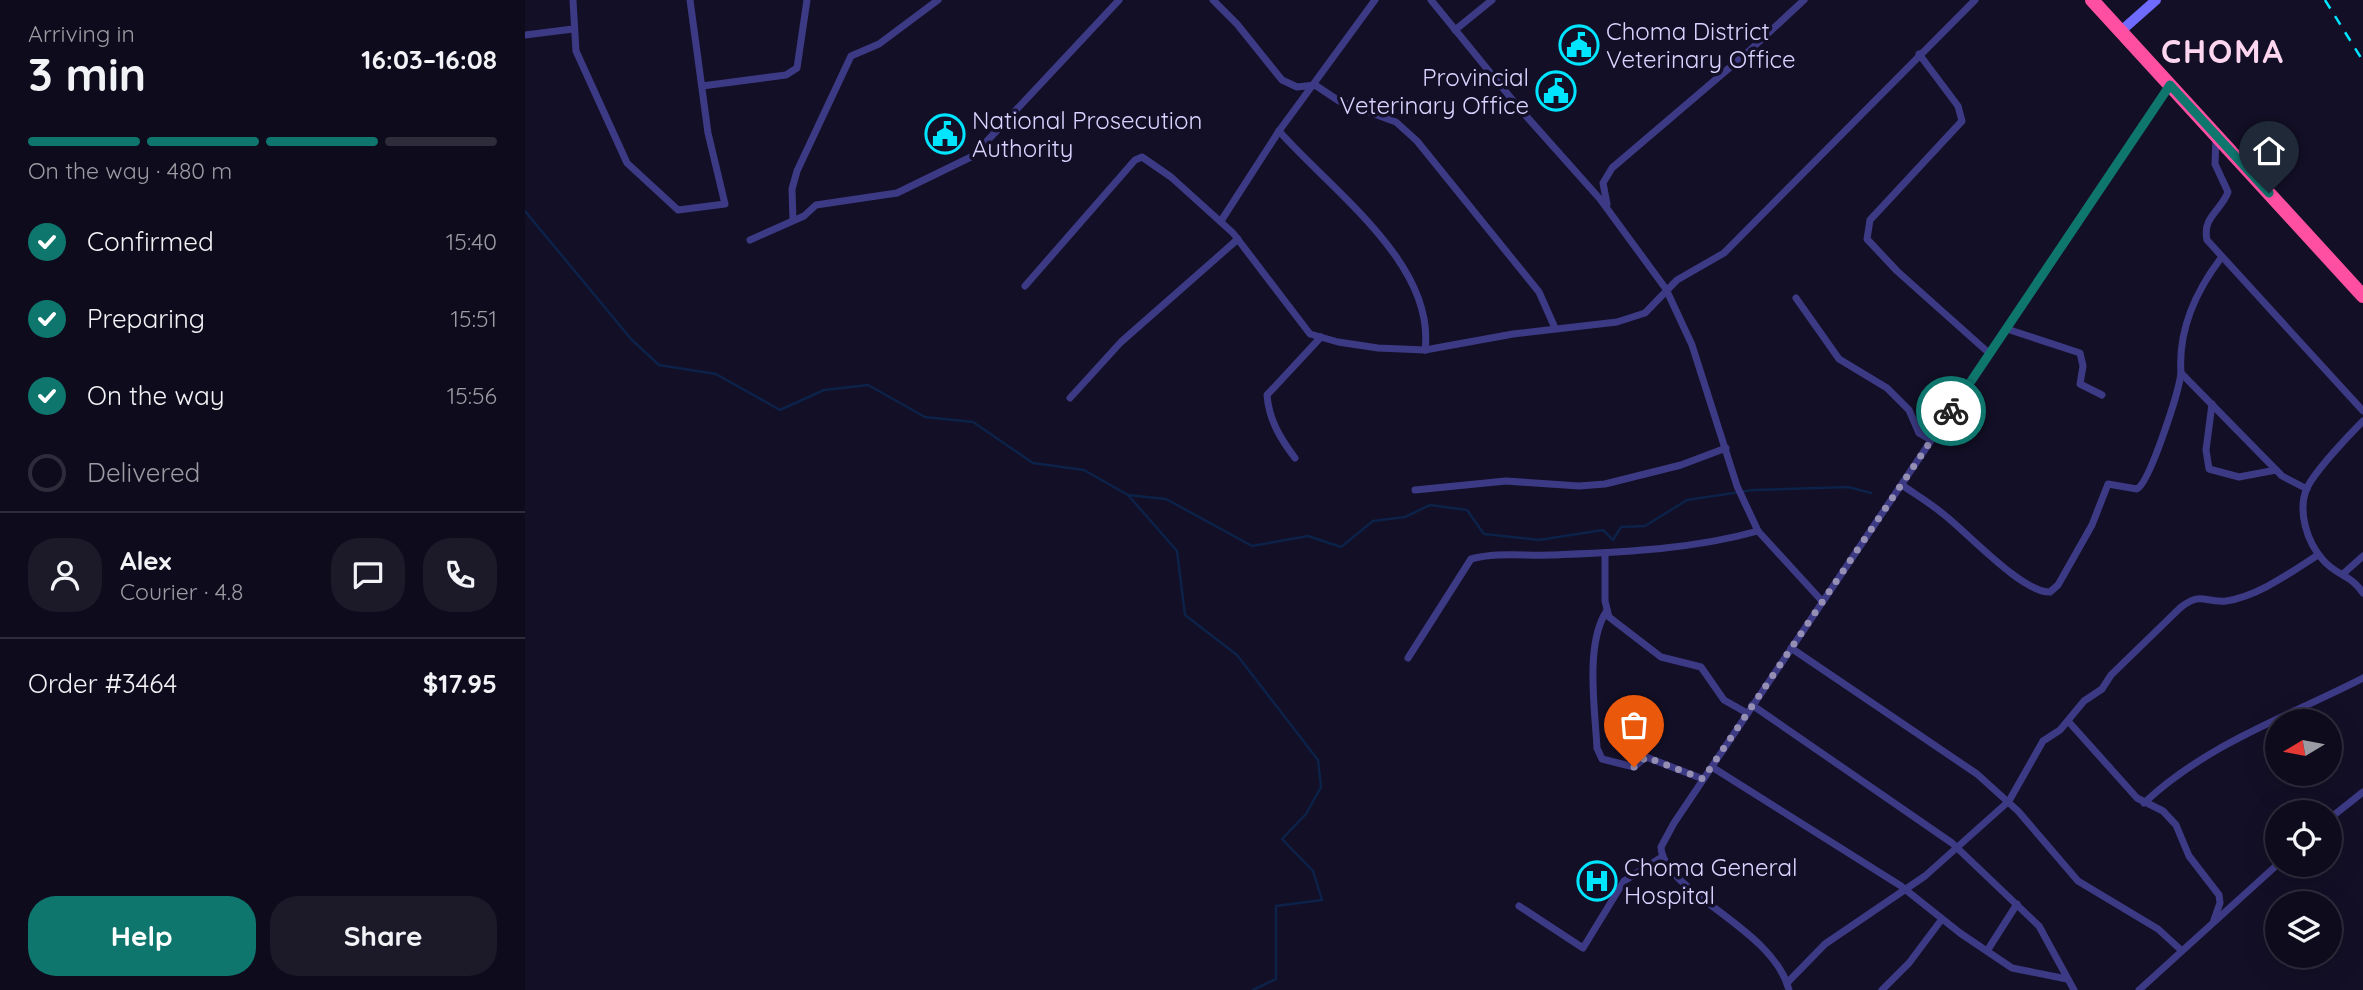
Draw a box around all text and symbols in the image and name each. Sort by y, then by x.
place label: Choma District Veterinary Office [1606,16,1796,74]
text: Arriving in [28,19,135,48]
public building icon: Choma District Veterinary Office [1558,24,1600,66]
district label: CHOMA [2161,31,2285,71]
text: 16:03–16:08 [361,43,497,76]
text: 3 min [28,45,146,103]
place label: Provincial Veterinary Office [1339,62,1529,120]
public building icon: Provincial Veterinary Office [1535,70,1577,112]
place label: National Prosecution Authority [972,105,1202,163]
public building icon: National Prosecution Authority [924,113,966,155]
pin [2239,121,2299,193]
icon: home [2250,132,2288,170]
text: On the way · 480 m [28,156,232,185]
icon: check [28,223,66,261]
text: Confirmed [87,225,214,258]
text: 15:40 [446,227,497,256]
icon: check [28,300,66,338]
text: Preparing [87,302,205,335]
text: 15:51 [451,304,497,333]
courier [1916,376,1986,446]
icon: check [28,377,66,415]
text: On the way [87,379,225,412]
text: 15:56 [447,381,497,410]
icon: bike [1932,392,1970,430]
text: Delivered [87,456,200,489]
button: person [28,538,102,612]
button: chat [331,538,405,612]
button: phone [423,538,497,612]
text: Alex [120,544,171,577]
text: Courier · 4.8 [120,577,243,606]
text: Order #3464 [28,667,177,700]
text: $17.95 [423,667,497,700]
pin [1604,695,1664,767]
icon: bag [1615,706,1653,744]
north arrow [2265,709,2341,786]
map controls [2265,709,2342,968]
button: locate [2265,800,2342,877]
place label: Choma General Hospital [1624,852,1797,910]
hospital icon: Choma General Hospital [1576,860,1618,902]
button: layers [2265,891,2342,968]
button: Help [28,896,256,976]
button: Share [270,896,497,976]

